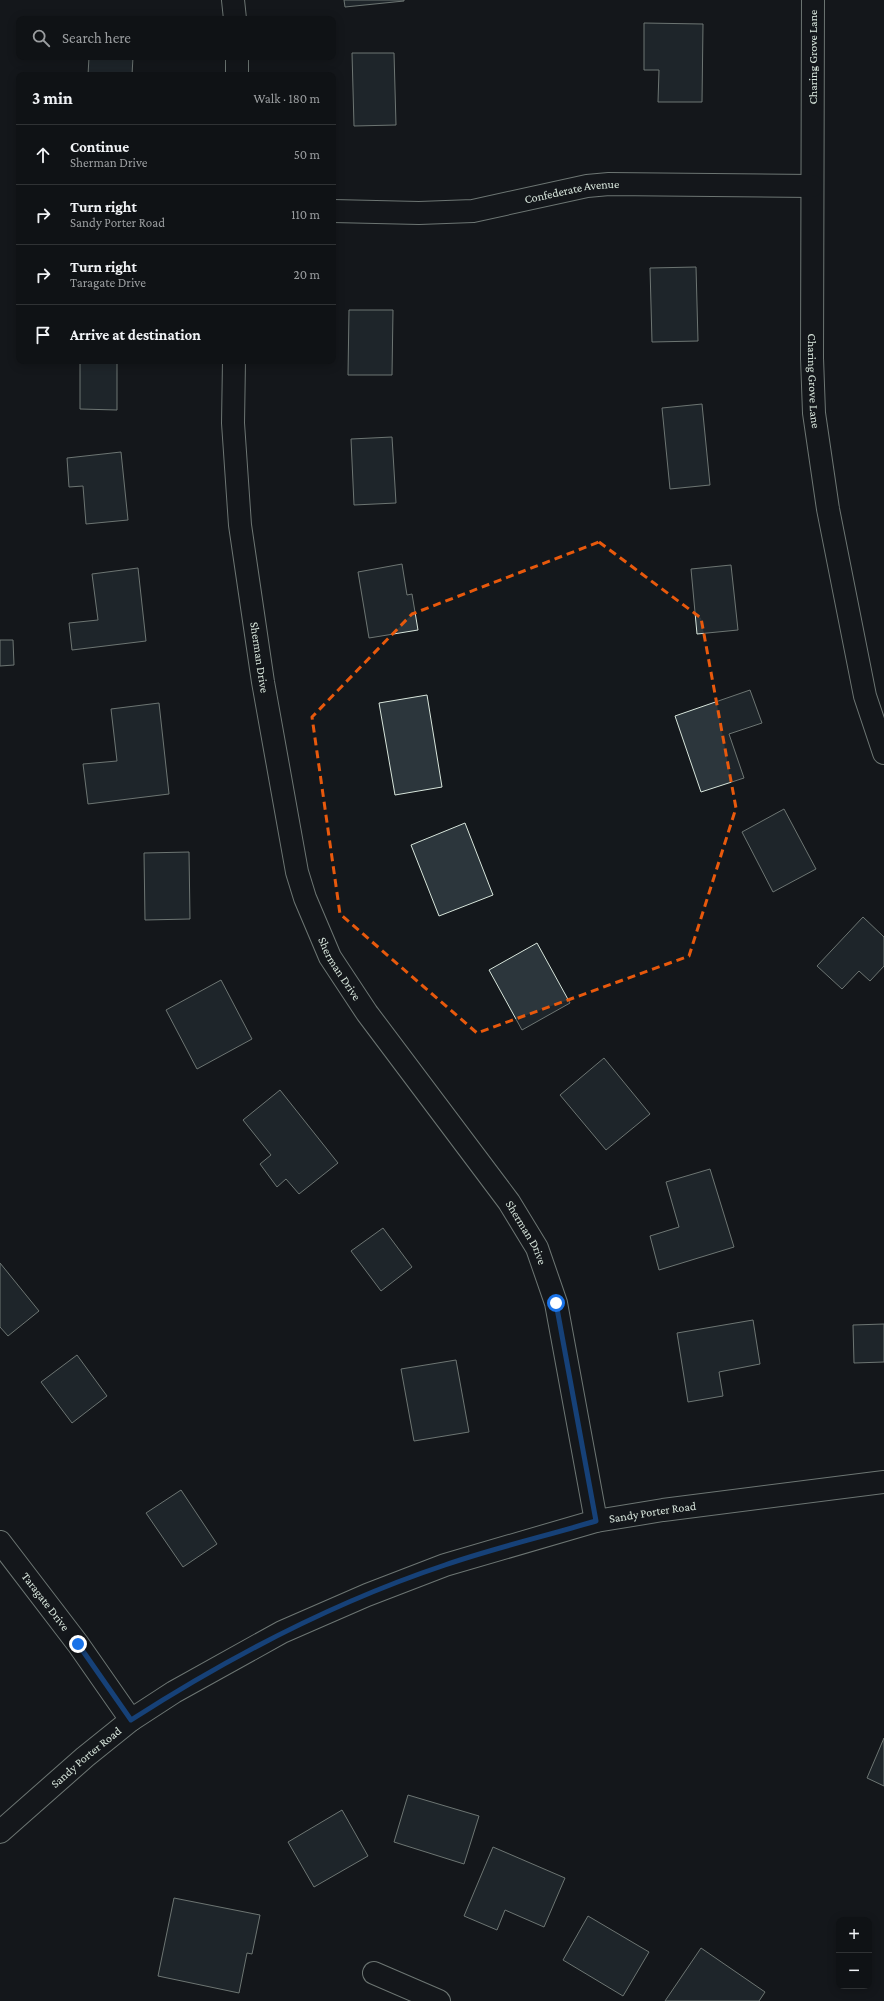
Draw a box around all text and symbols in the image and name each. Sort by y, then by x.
street label: Charing Grove Lane [806,10,820,104]
search box [16,16,336,60]
icon: search [30,27,52,49]
text: Search here [62,30,131,46]
text: 3 min [32,89,73,108]
text: Walk · 180 m [253,91,320,106]
text: Continue [70,139,129,155]
icon: ahead [32,144,54,166]
text: 50 m [294,147,320,162]
text: Sherman Drive [70,155,148,170]
street label: Confederate Avenue [523,177,619,207]
text: Turn right [70,199,137,215]
icon: right [32,204,54,226]
text: 110 m [291,207,320,222]
text: Sandy Porter Road [70,215,165,230]
text: Turn right [70,259,137,275]
icon: right [32,264,54,286]
text: 20 m [294,267,320,282]
text: Taragate Drive [70,275,146,290]
icon: arrive [32,324,54,346]
text: Arrive at destination [70,327,201,343]
street label: Charing Grove Lane [805,334,823,429]
street label: Sherman Drive [247,621,272,694]
street label: Sherman Drive [315,935,364,1003]
street label: Sherman Drive [503,1198,549,1267]
route start [547,1294,565,1312]
street label: Sandy Porter Road [608,1499,697,1526]
street label: Taragate Drive [19,1569,72,1634]
route end [69,1635,87,1653]
street label: Sandy Porter Road [48,1723,125,1791]
map controls [836,1917,872,1989]
button: + [836,1917,872,1953]
button: − [836,1953,872,1989]

